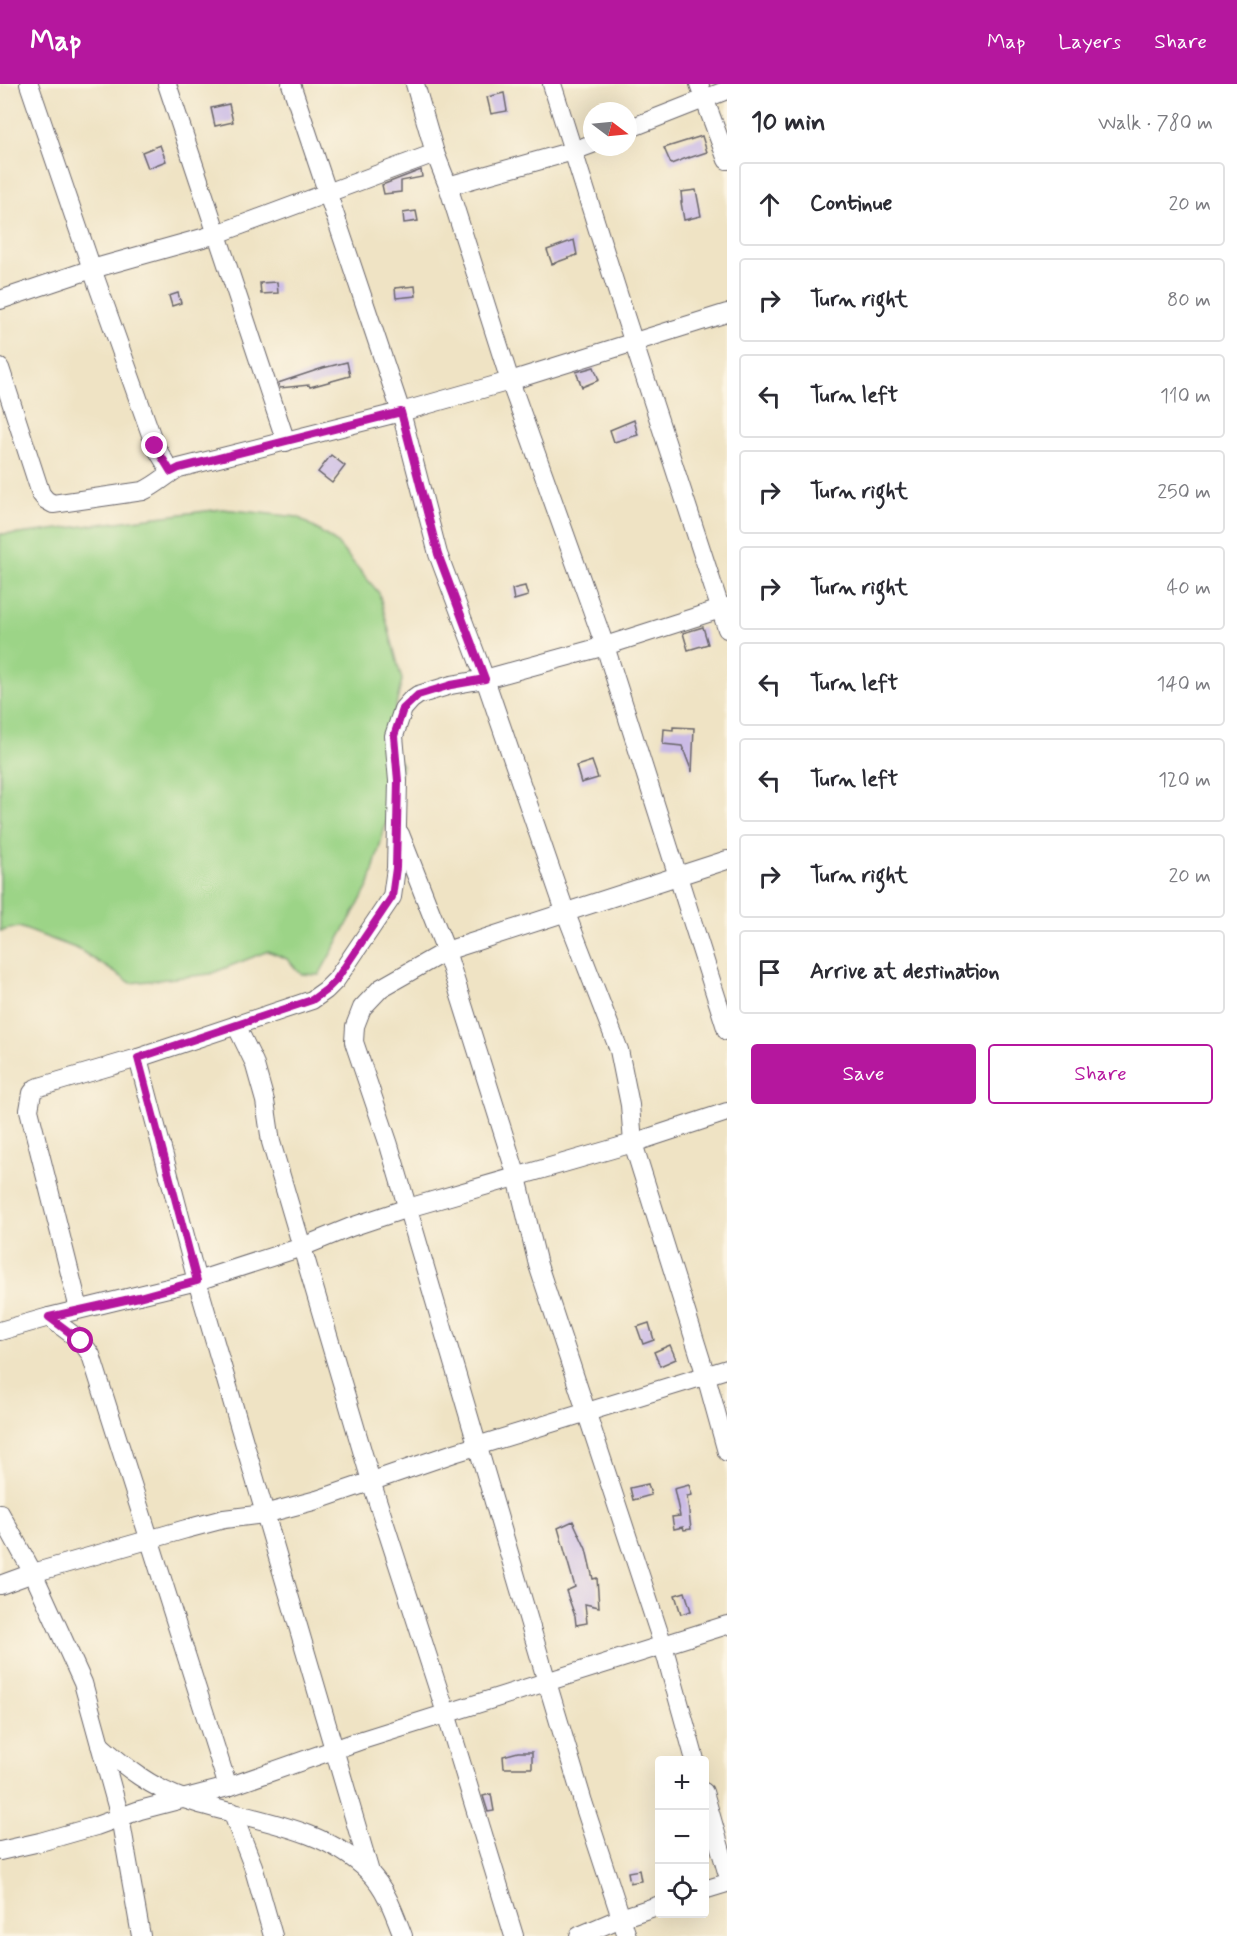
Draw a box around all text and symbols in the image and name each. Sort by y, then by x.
text: Map [30,24,81,61]
text: Map [987,28,1025,56]
text: Layers [1058,28,1121,56]
text: Share [1154,28,1207,56]
north arrow [583,102,637,156]
text: 10 min [751,106,826,140]
text: Walk · 780 m [1098,110,1213,137]
icon: ahead [753,188,786,221]
text: Continue [810,190,892,218]
text: 20 m [1168,191,1211,218]
icon: right [753,284,786,317]
text: Turn right [810,286,908,314]
text: 80 m [1167,287,1211,314]
icon: left [753,380,786,413]
text: Turn left [810,382,898,410]
text: 110 m [1160,383,1211,410]
route end [141,432,167,458]
icon: right [753,476,786,509]
text: Turn right [810,478,908,506]
text: 250 m [1157,479,1211,506]
icon: right [753,572,786,605]
text: Turn right [810,574,908,602]
text: 40 m [1167,575,1211,602]
icon: left [753,668,786,701]
text: Turn left [810,670,898,698]
text: 140 m [1157,671,1211,698]
icon: left [753,764,786,797]
text: Turn left [810,766,898,794]
text: 120 m [1158,767,1211,794]
icon: right [753,860,786,893]
text: Turn right [810,862,908,890]
text: 20 m [1168,863,1211,890]
icon: arrive [753,956,786,989]
text: Arrive at destination [810,958,1000,986]
button: Save [751,1044,976,1104]
button: Share [988,1044,1213,1104]
route start [67,1327,93,1353]
map controls [655,1756,709,1918]
button: + [655,1756,709,1810]
button: − [655,1810,709,1864]
button: locate [655,1864,709,1918]

